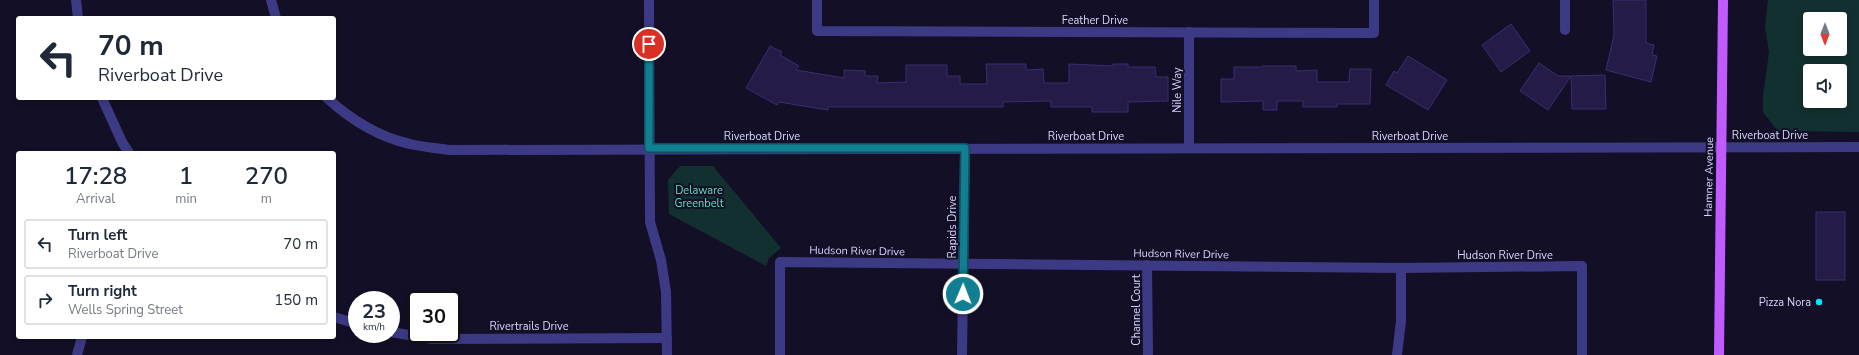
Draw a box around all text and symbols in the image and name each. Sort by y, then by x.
north arrow [1803,12,1847,56]
map controls [1803,12,1847,108]
street label: Feather Drive [1062,13,1128,28]
text: 70 m [98,27,164,65]
pin [632,27,666,61]
icon: left [32,32,84,84]
icon: arrive [638,33,660,55]
text: Riverboat Drive [98,63,223,87]
button: sound [1803,64,1847,108]
street label: Nile Way [1170,67,1185,113]
street label: Riverboat Drive [1732,128,1808,143]
street label: Riverboat Drive [724,129,800,144]
street label: Riverboat Drive [1048,129,1124,144]
street label: Riverboat Drive [1372,129,1448,144]
street label: Hamner Avenue [1701,137,1717,217]
text: 17:28 [64,160,127,192]
text: 1 [179,160,193,192]
text: 270 [245,160,288,192]
park label: Delaware Greenbelt [674,183,724,211]
text: Arrival [76,190,115,208]
text: min [175,190,197,208]
text: m [261,190,272,208]
street label: Rapids Drive [945,195,960,258]
text: Turn left [68,225,127,245]
icon: left [34,233,56,255]
text: 70 m [283,234,318,254]
street label: Hudson River Drive [809,243,905,259]
text: Riverboat Drive [68,245,158,263]
street label: Hudson River Drive [1133,246,1229,262]
street label: Hudson River Drive [1457,248,1553,263]
position arrow [942,273,984,315]
street label: Channel Court [1129,274,1144,346]
text: Turn right [68,281,137,301]
icon: right [34,289,56,311]
text: 150 m [274,290,318,310]
speed limit sign: 30 [408,291,460,343]
place label: Pizza Nora [1759,295,1811,310]
marker: Pizza Nora [1814,297,1824,307]
text: 23 [362,298,386,325]
text: Wells Spring Street [68,301,183,319]
street label: Rivertrails Drive [489,319,569,334]
text: km/h [363,320,385,334]

